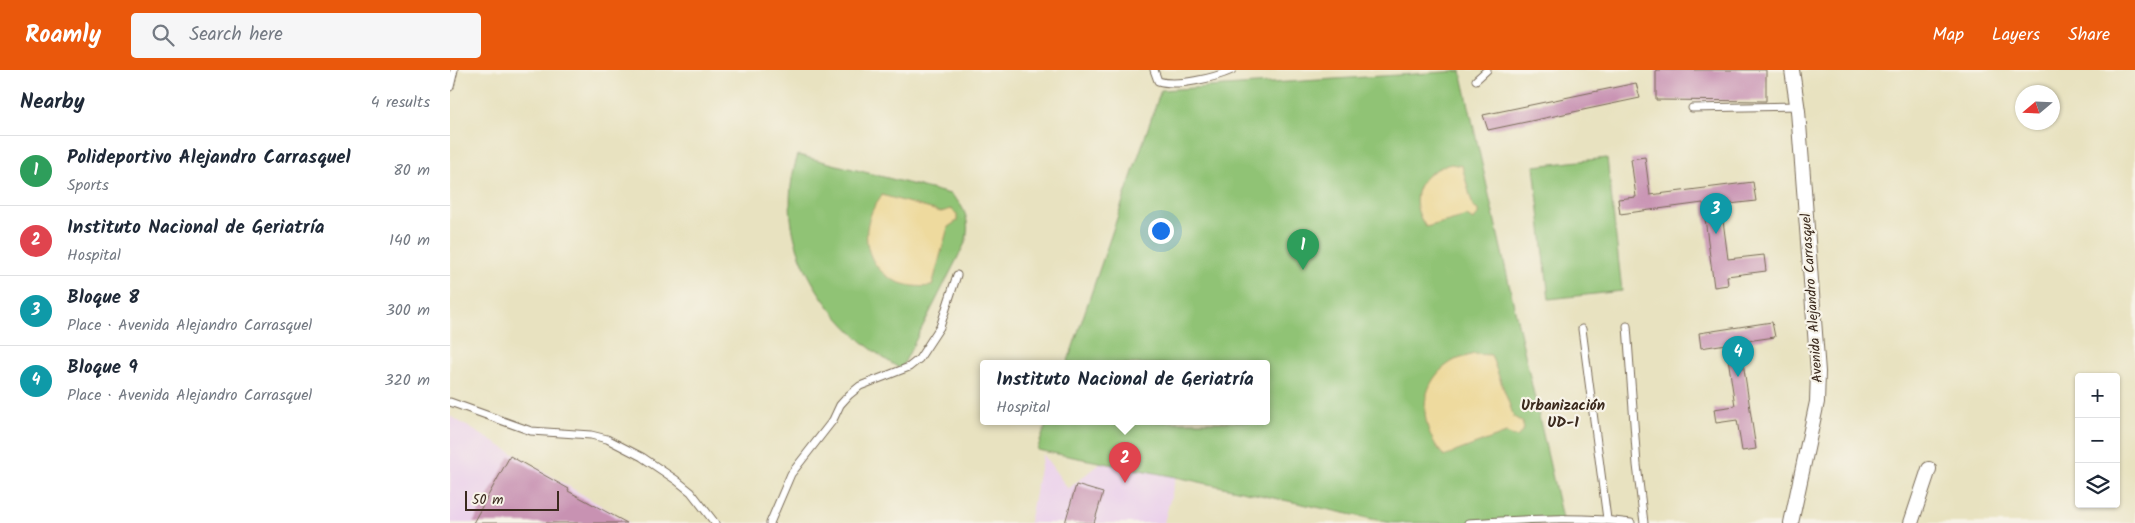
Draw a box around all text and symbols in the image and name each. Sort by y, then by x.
search box [131,13,481,58]
text: Roamly [25,16,101,55]
text: Search here [189,20,283,50]
icon: search [149,21,177,49]
text: Map [1933,21,1964,50]
text: Layers [1992,21,2040,50]
text: Share [2068,21,2110,50]
north arrow [2015,85,2060,130]
text: Nearby [20,86,85,119]
text: 4 results [371,90,430,115]
text: Polideportivo Alejandro Carrasquel [67,143,351,173]
text: 1 [34,158,38,183]
text: 80 m [393,158,430,183]
text: Sports [67,173,109,198]
pin: 3 [1700,193,1732,234]
street label: Avenida Alejandro Carrasquel [1795,212,1829,384]
text: Instituto Nacional de Geriatría [67,213,324,243]
your location [1148,218,1174,244]
text: 2 [31,228,41,253]
text: 140 m [389,228,430,253]
pin: 1 [1287,229,1319,270]
text: Hospital [67,243,121,268]
text: Bloque 8 [67,283,139,313]
text: 3 [32,298,40,323]
text: 300 m [386,298,430,323]
text: Place · Avenida Alejandro Carrasquel [67,313,312,338]
pin: 4 [1722,336,1754,377]
text: Bloque 9 [67,353,138,383]
popup [980,360,1270,425]
text: Instituto Nacional de Geriatría [996,365,1254,395]
text: 4 [32,368,40,393]
text: 320 m [384,368,430,393]
map controls [2075,373,2120,508]
button: + [2075,373,2120,418]
text: Place · Avenida Alejandro Carrasquel [67,383,312,408]
district label: Urbanización UD-1 [1521,394,1605,435]
text: Hospital [996,395,1050,420]
button: − [2075,418,2120,463]
pin: 2 [1109,442,1141,483]
button: layers [2075,463,2120,508]
scale bar [465,488,559,511]
text: 50 m [472,489,503,511]

